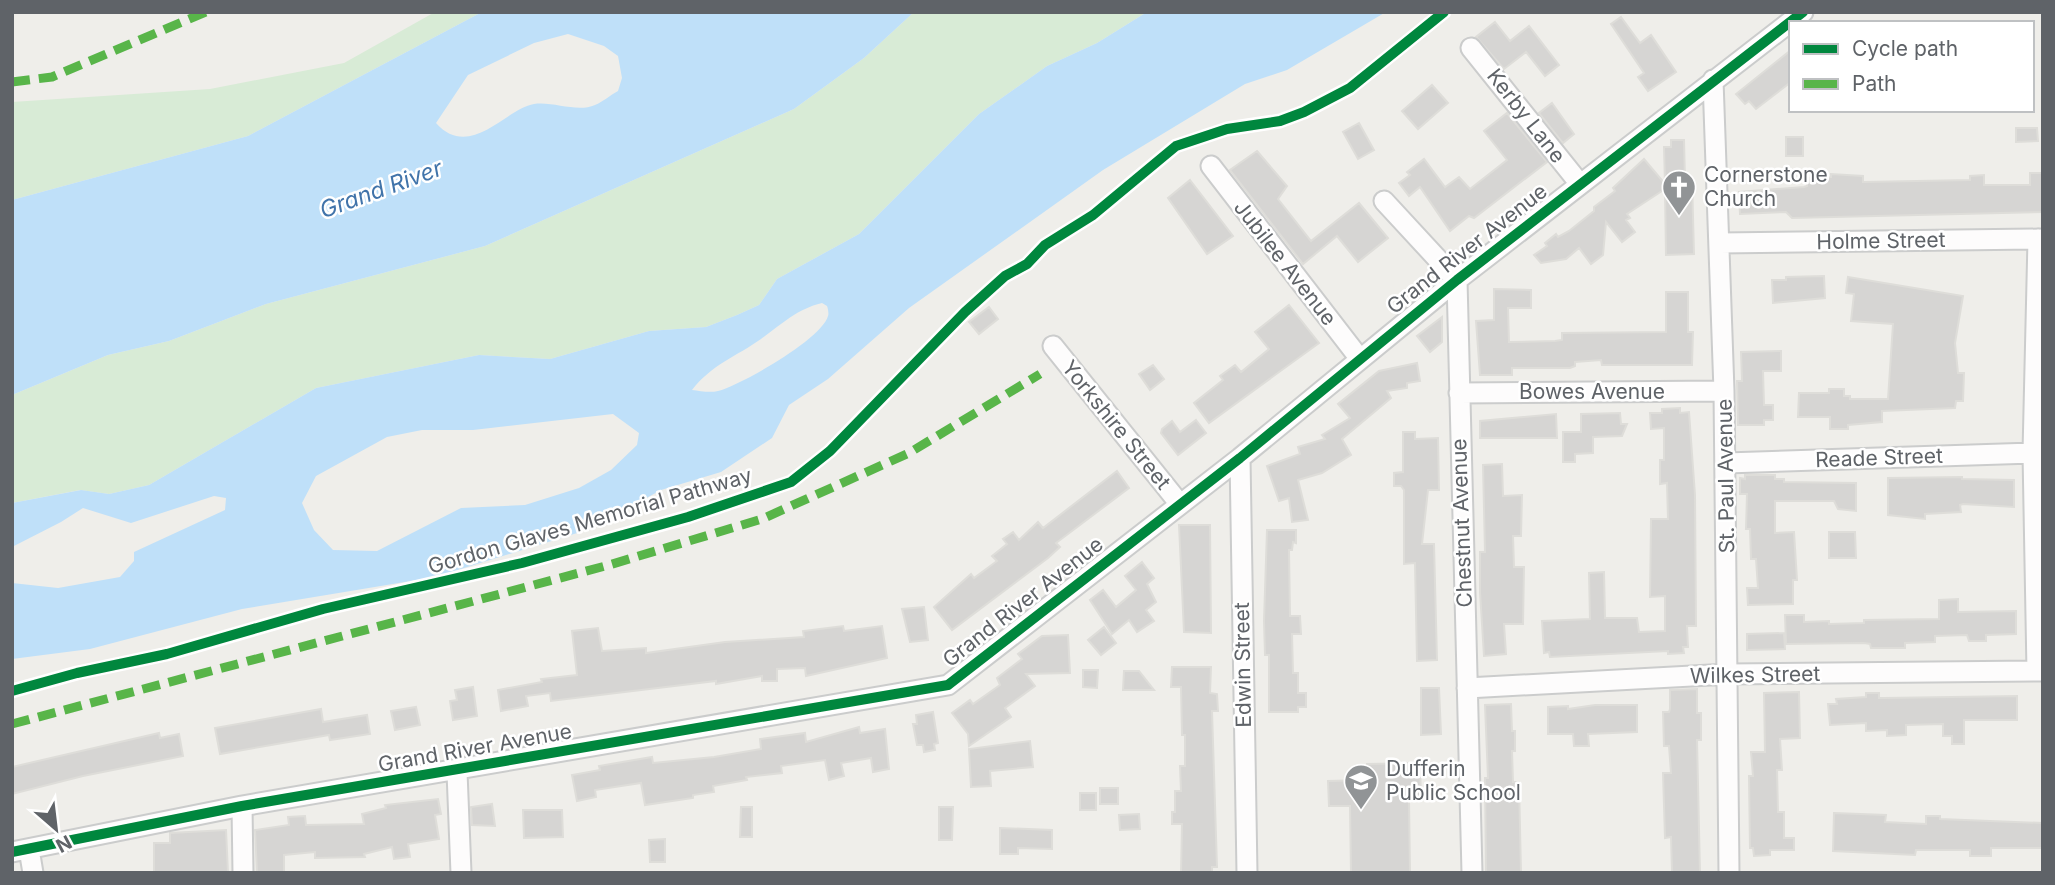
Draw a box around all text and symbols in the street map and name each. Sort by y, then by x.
legend [1789,21,2034,112]
text: Cycle path [1852,36,1958,61]
street label: Kerby Lane [1482,64,1571,168]
text: Path [1852,71,1897,96]
water label: Grand River [316,153,447,224]
place label: Cornerstone Church [1704,162,1828,211]
church icon: Cornerstone Church [1660,168,1698,217]
street label: Grand River Avenue [1382,178,1552,319]
street label: Jubilee Avenue [1229,195,1342,330]
street label: Holme Street [1816,227,1946,254]
street label: Yorkshire Street [1057,355,1176,494]
street label: Bowes Avenue [1519,379,1665,404]
street label: St. Paul Avenue [1712,398,1739,554]
street label: Chestnut Avenue [1446,438,1477,608]
street label: Reade Street [1815,443,1943,472]
street label: Gordon Glaves Memorial Pathway [425,462,755,579]
street label: Grand River Avenue [938,531,1108,672]
street label: Edwin Street [1229,602,1256,728]
street label: Wilkes Street [1690,661,1821,688]
street label: Grand River Avenue [376,718,574,777]
place label: Dufferin Public School [1386,756,1521,805]
school or university icon: Dufferin Public School [1342,762,1380,811]
north arrow [21,794,91,864]
text: N [52,830,76,857]

